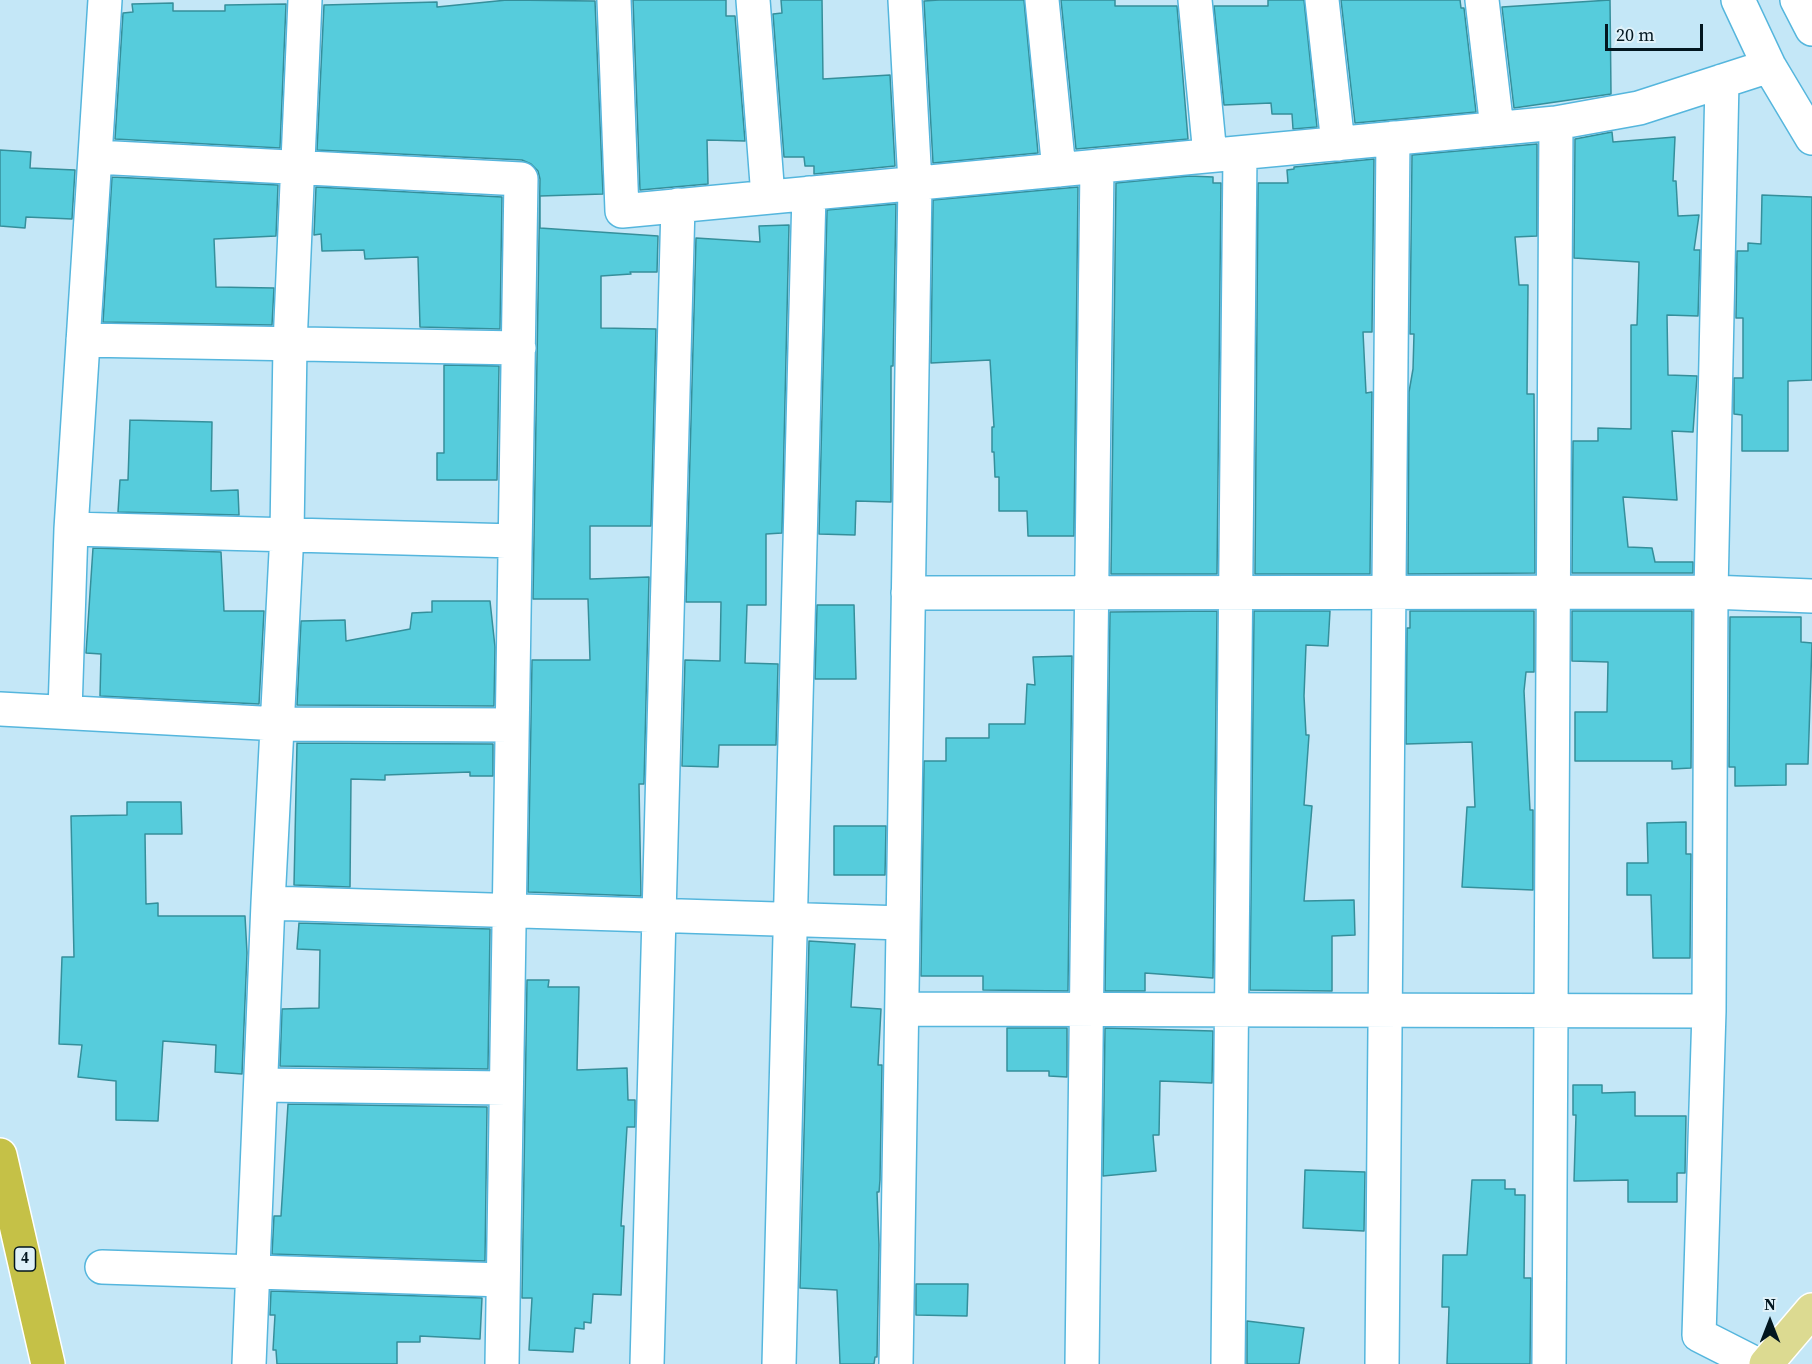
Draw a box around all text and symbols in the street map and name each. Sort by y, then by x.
scale bar [1608,12,1706,50]
text: 20 m [1616,22,1654,47]
road number: 4 [15,1247,36,1271]
north arrow [1740,1292,1800,1352]
text: N [1764,1293,1776,1315]

